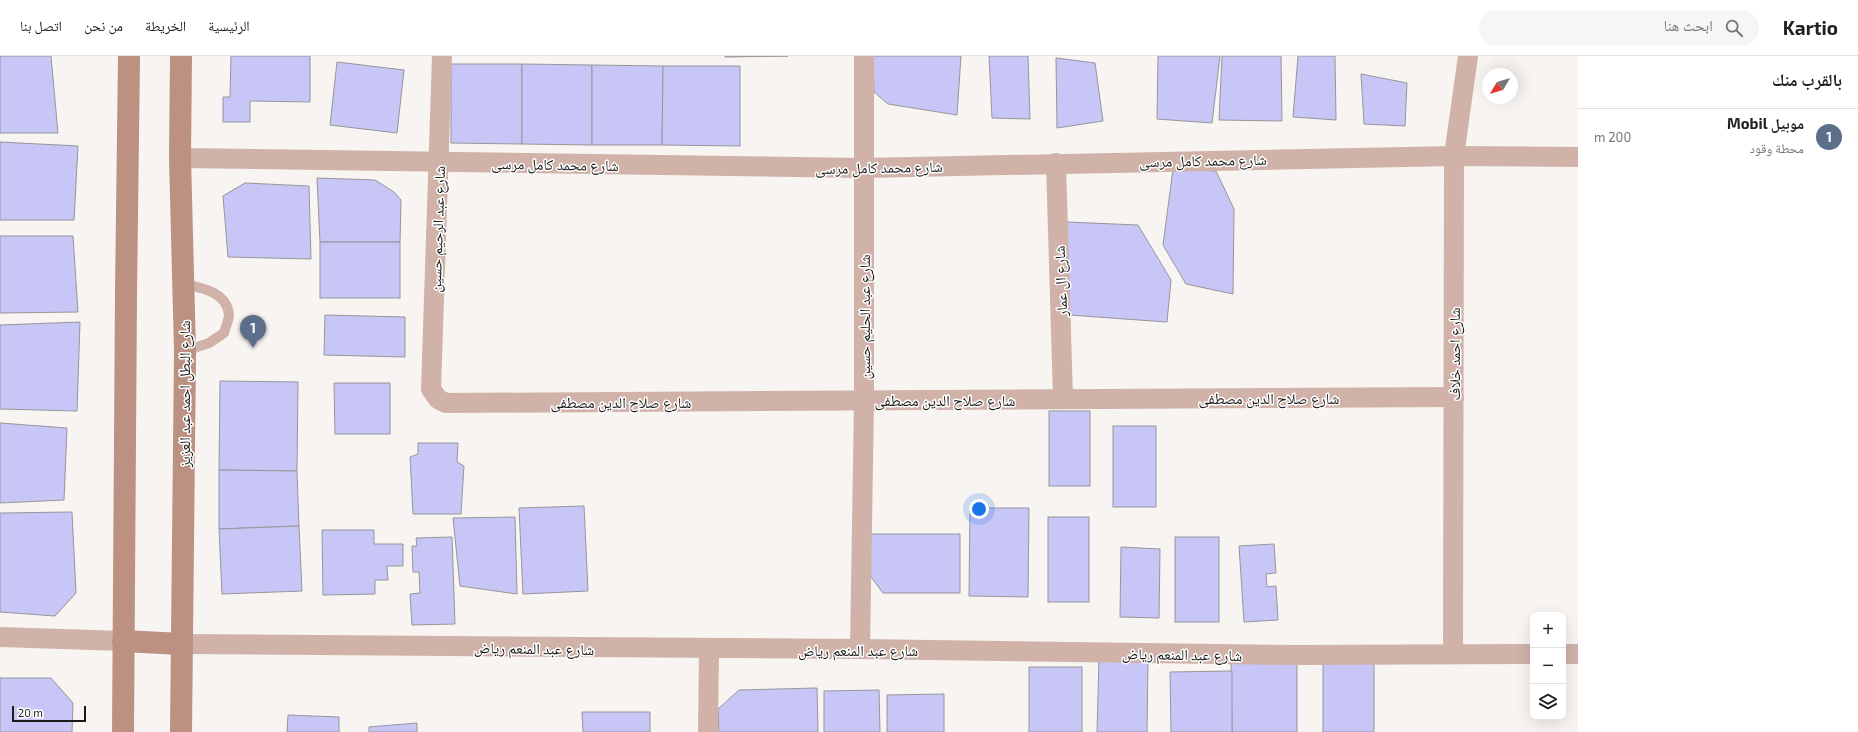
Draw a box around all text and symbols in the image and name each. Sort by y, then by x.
search box [1479,10,1759,46]
text: ابحث هنا [1664,16,1713,34]
text: Kartio [1783,16,1838,39]
text: اتصل بنا [20,17,62,34]
text: من نحن [84,17,123,34]
text: الخريطة [145,17,186,34]
text: الرئيسية [208,17,250,34]
icon: search [1723,17,1745,39]
north arrow [1482,68,1518,104]
text: بالقرب منك [1772,69,1842,89]
text: موبيل Mobil [1727,114,1804,132]
text: 200 m [1594,129,1631,145]
text: 1 [1826,129,1832,145]
text: محطة وقود [1749,140,1804,156]
street label: شارع محمد كامل مرسى [1139,150,1267,172]
street label: شارع محمد كامل مرسى [491,154,619,176]
street label: شارع محمد كامل مرسى [815,157,943,179]
street label: شارع عبد الرحيم حسين [426,165,450,293]
street label: شارع ال عمار [1050,245,1072,318]
street label: شارع عبد الحليم حسين [855,254,875,380]
street label: شارع احمد خلاف [1445,307,1465,401]
pin: 1 [240,315,266,348]
street label: شارع البطل احمد عبد العزيز [175,320,195,469]
street label: شارع صلاح الدين مصطفى [1199,389,1340,409]
street label: شارع صلاح الدين مصطفى [875,391,1016,411]
street label: شارع صلاح الدين مصطفى [551,393,692,413]
your location [969,499,989,519]
map controls [1530,612,1566,720]
button: + [1530,612,1566,648]
street label: شارع عبد المنعم رياض [474,638,594,660]
street label: شارع عبد المنعم رياض [798,641,918,661]
street label: شارع عبد المنعم رياض [1122,644,1242,666]
button: − [1530,648,1566,684]
button: layers [1530,684,1566,720]
scale bar [12,704,86,723]
text: 20 m [18,706,43,719]

